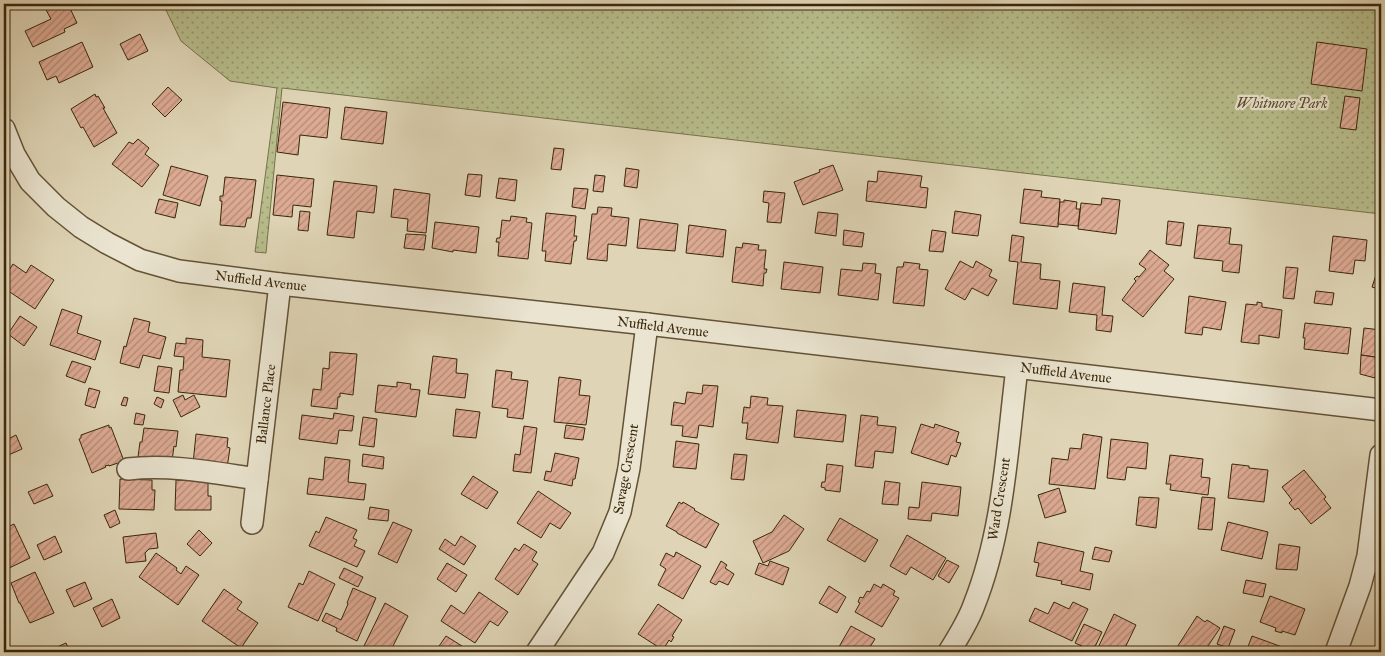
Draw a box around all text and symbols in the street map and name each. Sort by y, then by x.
park label: Whitmore Park [1237,95,1328,112]
street label: Nuffield Avenue [214,267,308,295]
street label: Nuffield Avenue [616,313,710,341]
street label: Nuffield Avenue [1019,359,1113,387]
street label: Ballance Place [253,363,279,445]
street label: Savage Crescent [610,422,642,516]
street label: Ward Crescent [984,456,1014,542]

